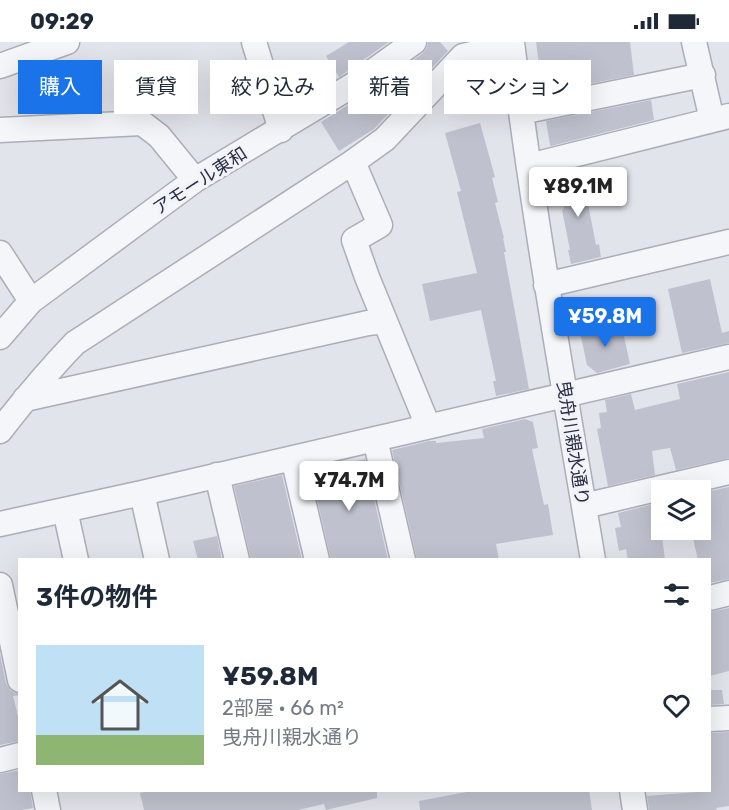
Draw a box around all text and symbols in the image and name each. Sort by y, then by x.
text: 09:29 [30,8,94,35]
chip: 購入 [18,60,102,114]
chip: 賃貸 [114,60,198,114]
chip: 絞り込み [210,60,336,114]
chip: 新着 [348,60,432,114]
chip: マンション [444,60,591,114]
street label: アモール東和 [149,142,251,220]
pin: ¥89.1M [529,167,627,218]
text: ¥89.1M [543,174,613,198]
pin: ¥59.8M [556,297,654,348]
text: ¥59.8M [568,304,642,328]
street label: 曳舟川親水通り [552,379,594,507]
pin: ¥74.7M [300,461,398,512]
text: ¥74.7M [313,468,385,492]
map controls [651,480,711,540]
button: layers [651,480,711,540]
icon: filters [660,578,693,611]
text: 3件の物件 [36,582,157,613]
text: ¥59.8M [222,661,318,692]
icon: home [84,669,156,741]
icon: heart [660,689,693,722]
text: 2部屋 · 66 m² [222,696,344,720]
text: 曳舟川親水通り [222,725,362,749]

